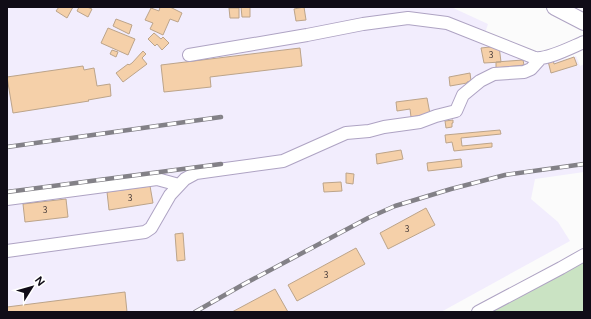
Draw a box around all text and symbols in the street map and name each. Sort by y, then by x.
house number: 3 [489,49,494,60]
house number: 3 [128,192,133,203]
house number: 3 [43,204,48,215]
house number: 3 [405,223,410,234]
north arrow [12,267,52,307]
house number: 3 [324,269,329,280]
text: N [32,274,47,289]

